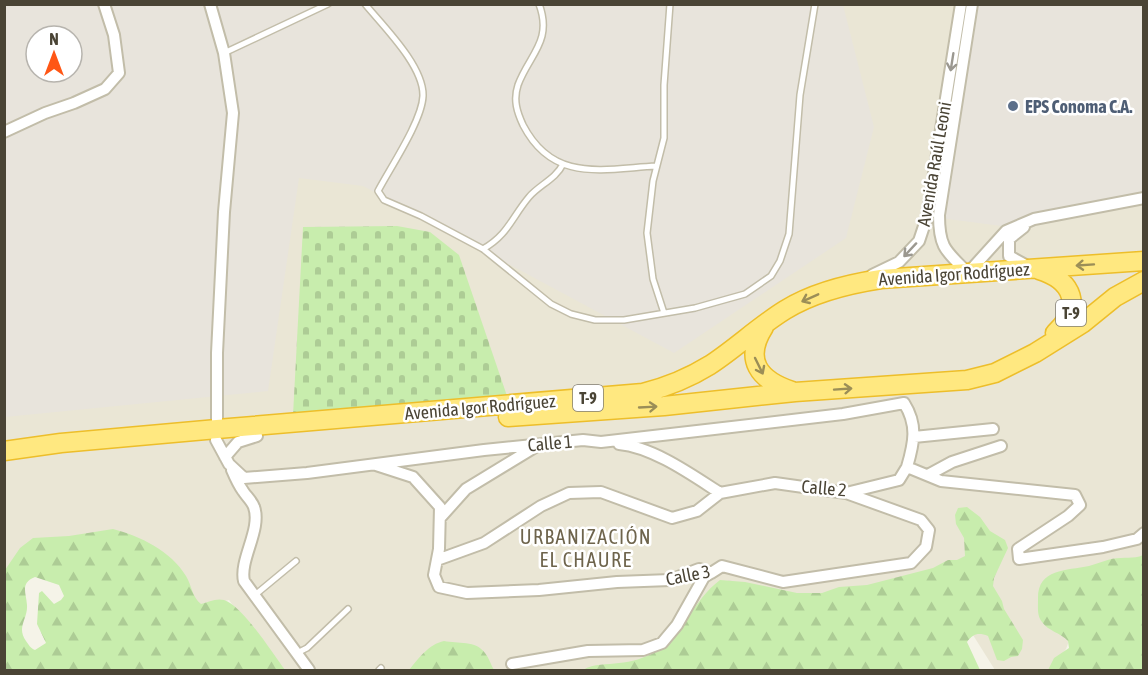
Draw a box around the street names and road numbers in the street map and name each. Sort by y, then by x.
street label: Avenida Raúl Leoni [913,100,955,228]
street label: Avenida Igor Rodríguez [878,258,1031,290]
road number: T-9 [1056,300,1086,326]
road number: T-9 [573,385,603,411]
street label: Avenida Igor Rodríguez [404,390,557,424]
street label: Calle 1 [527,431,573,455]
street label: Calle 2 [801,476,847,500]
street label: Calle 3 [664,560,712,590]

